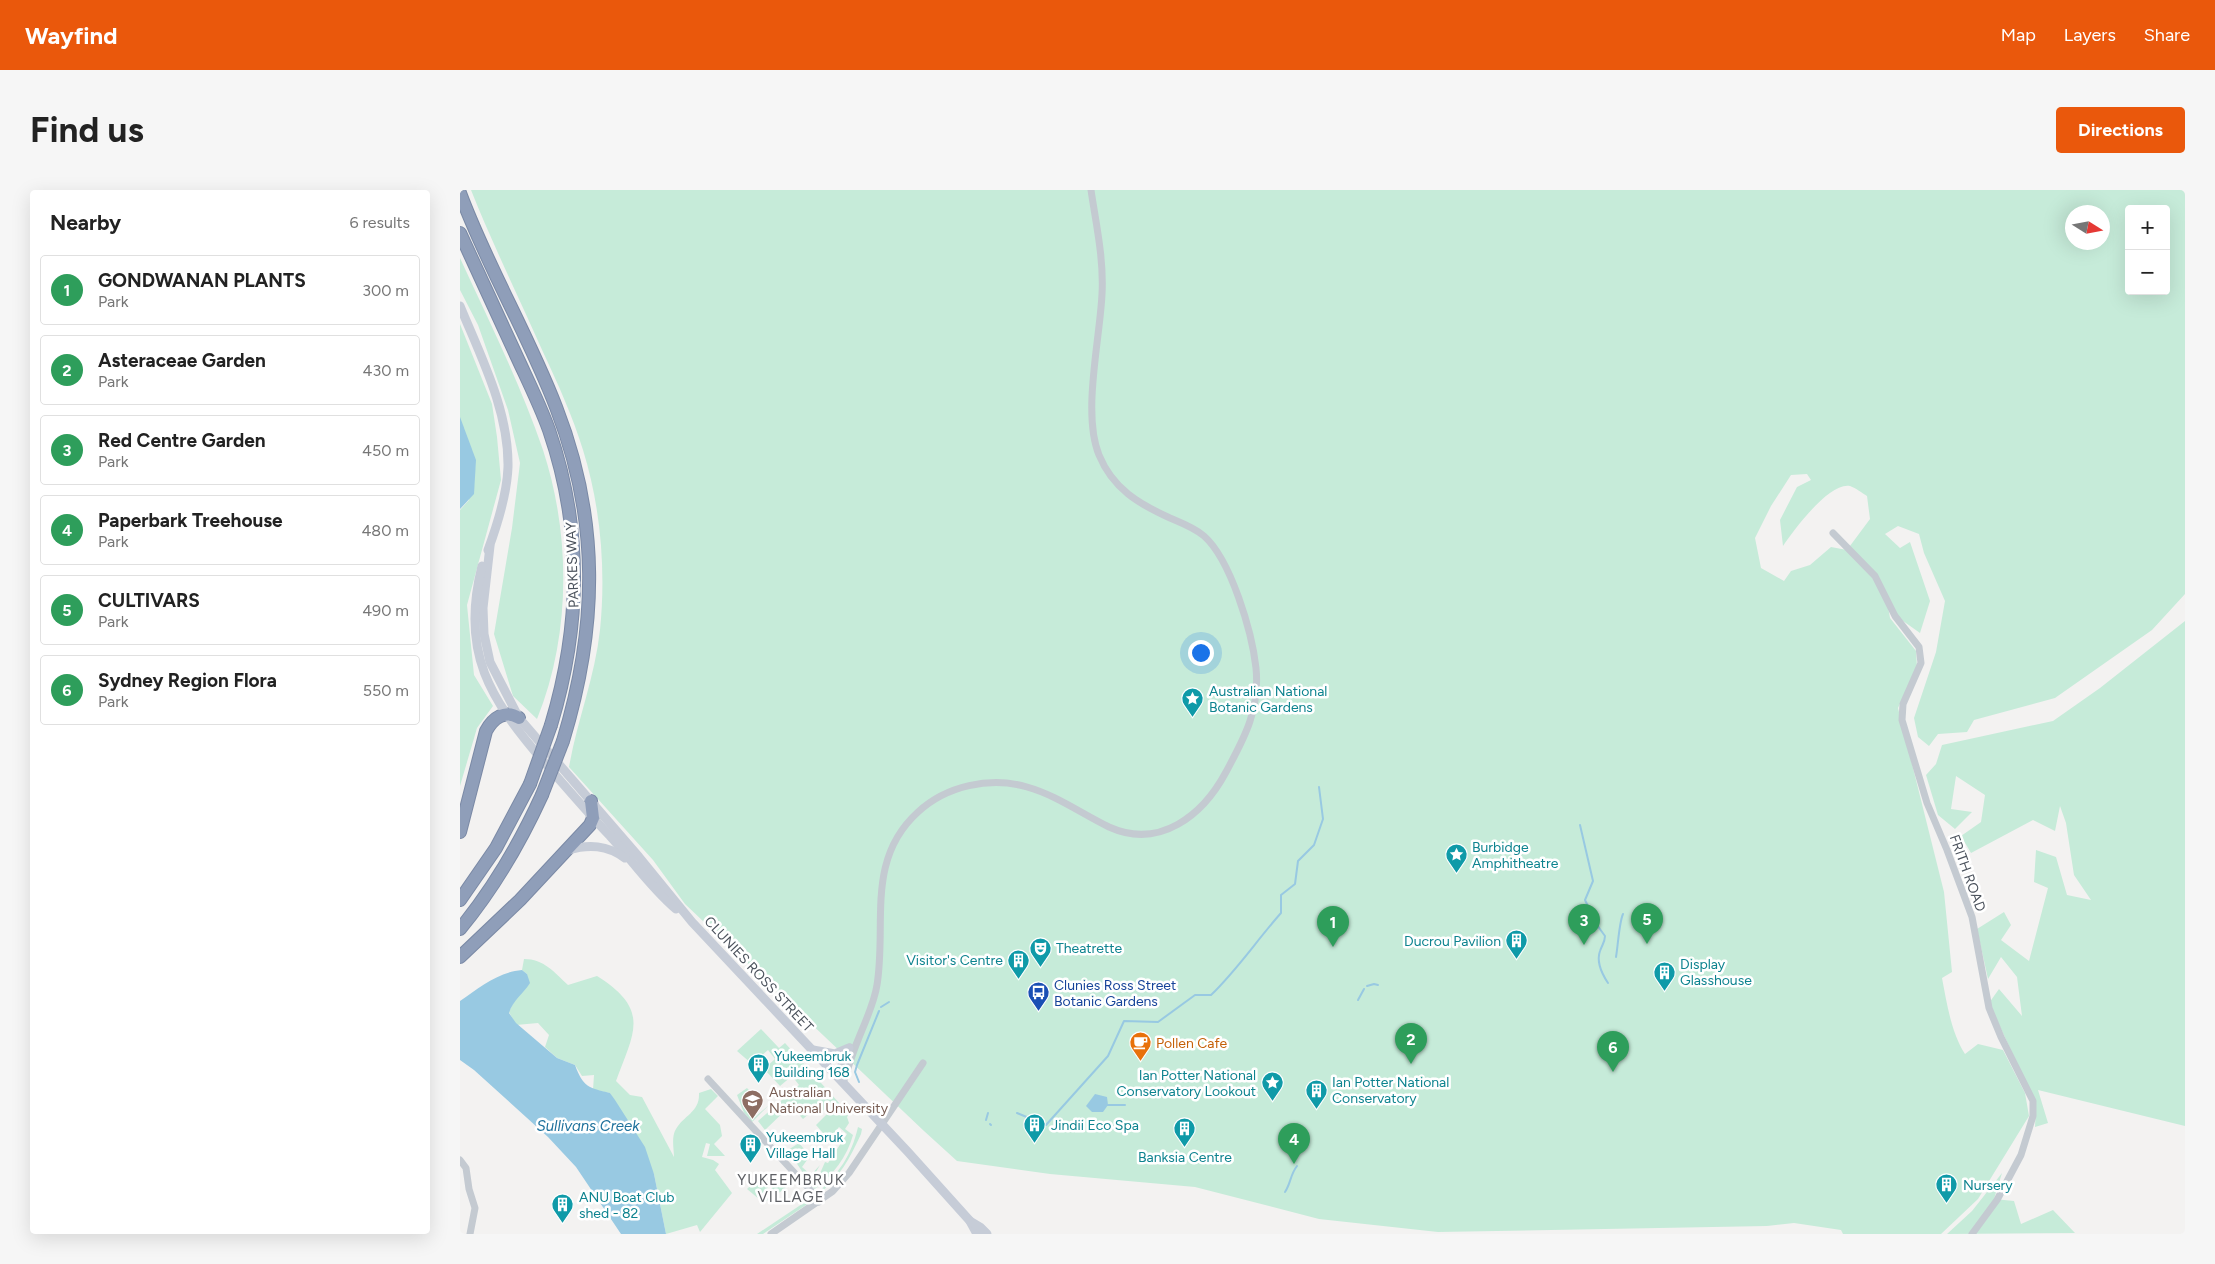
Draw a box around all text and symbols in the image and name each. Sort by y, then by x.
text: Wayfind [25,21,118,50]
text: Map [2001,24,2036,46]
text: Layers [2064,24,2116,46]
text: Share [2144,24,2190,46]
button: Directions [2056,107,2185,153]
text: Find us [30,109,144,151]
north arrow [2065,205,2110,250]
map controls [2125,205,2170,295]
button: + [2125,205,2170,250]
text: Nearby [50,210,121,235]
text: 6 results [349,213,410,232]
button: − [2125,250,2170,295]
text: GONDWANAN PLANTS [98,269,306,292]
text: 1 [64,281,70,300]
text: 300 m [362,281,409,300]
text: Park [98,292,128,311]
text: Asteraceae Garden [98,349,266,372]
text: 2 [62,361,72,380]
text: 430 m [363,361,409,380]
text: Park [98,372,128,391]
text: Red Centre Garden [98,429,266,452]
text: 3 [63,441,71,460]
text: 450 m [362,441,409,460]
text: Park [98,452,128,471]
text: Paperbark Treehouse [98,509,283,532]
text: 4 [62,521,72,540]
text: 480 m [361,521,409,540]
street label: PARKES WAY [562,521,582,608]
text: Park [98,532,128,551]
text: CULTIVARS [98,589,200,612]
text: 5 [62,601,72,620]
text: 490 m [362,601,409,620]
text: Park [98,612,128,631]
your location [1188,640,1214,666]
text: Sydney Region Flora [98,669,277,692]
text: 6 [62,681,72,700]
text: 550 m [363,681,409,700]
place label: Australian National Botanic Gardens [1209,683,1327,716]
place icon: Australian National Botanic Gardens [1181,687,1205,718]
text: Park [98,692,128,711]
street label: FRITH ROAD [1946,832,1989,914]
place label: Burbidge Amphitheatre [1472,839,1559,872]
place icon: Burbidge Amphitheatre [1444,843,1468,874]
pin: 5 [1631,903,1663,944]
pin: 3 [1568,904,1600,945]
pin: 1 [1317,906,1349,947]
street label: CLUNIES ROSS STREET [701,913,817,1036]
building icon: Ducrou Pavilion [1505,929,1529,960]
place label: Ducrou Pavilion [1404,933,1501,950]
theatre icon: Theatrette [1028,936,1052,967]
place label: Theatrette [1056,940,1123,957]
building icon: Visitor's Centre [1007,948,1031,979]
place label: Visitor's Centre [906,952,1003,969]
place label: Display Glasshouse [1680,956,1752,989]
building icon: Display Glasshouse [1652,960,1676,991]
place label: Clunies Ross Street Botanic Gardens [1054,977,1176,1010]
bus stop icon: Clunies Ross Street Botanic Gardens [1026,981,1050,1012]
pin: 2 [1395,1023,1427,1064]
cafe icon: Pollen Cafe [1128,1031,1152,1062]
pin: 6 [1597,1031,1629,1072]
place label: Pollen Cafe [1156,1035,1228,1052]
place label: Yukeembruk Building 168 [774,1048,851,1081]
building icon: Yukeembruk Building 168 [746,1052,770,1083]
place label: Ian Potter National Conservatory Lookout [1117,1067,1256,1100]
place icon: Ian Potter National Conservatory Lookout [1260,1071,1284,1102]
place label: Ian Potter National Conservatory [1332,1074,1449,1107]
building icon: Ian Potter National Conservatory [1304,1078,1328,1109]
place label: Australian National University [769,1084,889,1117]
school or university icon: Australian National University [741,1088,765,1119]
building icon: Jindii Eco Spa [1023,1113,1047,1144]
water label: Sullivans Creek [537,1117,640,1135]
place label: Jindii Eco Spa [1051,1117,1139,1134]
building icon: Banksia Centre [1173,1117,1197,1148]
pin: 4 [1278,1123,1310,1164]
place label: Yukeembruk Village Hall [766,1129,843,1162]
building icon: Yukeembruk Village Hall [738,1133,762,1164]
place label: Banksia Centre [1138,1149,1232,1166]
district label: YUKEEMBRUK VILLAGE [737,1171,845,1206]
building icon: Nursery [1935,1173,1959,1204]
place label: Nursery [1963,1177,2013,1194]
place label: ANU Boat Club shed - 82 [579,1189,674,1222]
building icon: ANU Boat Club shed - 82 [551,1193,575,1224]

